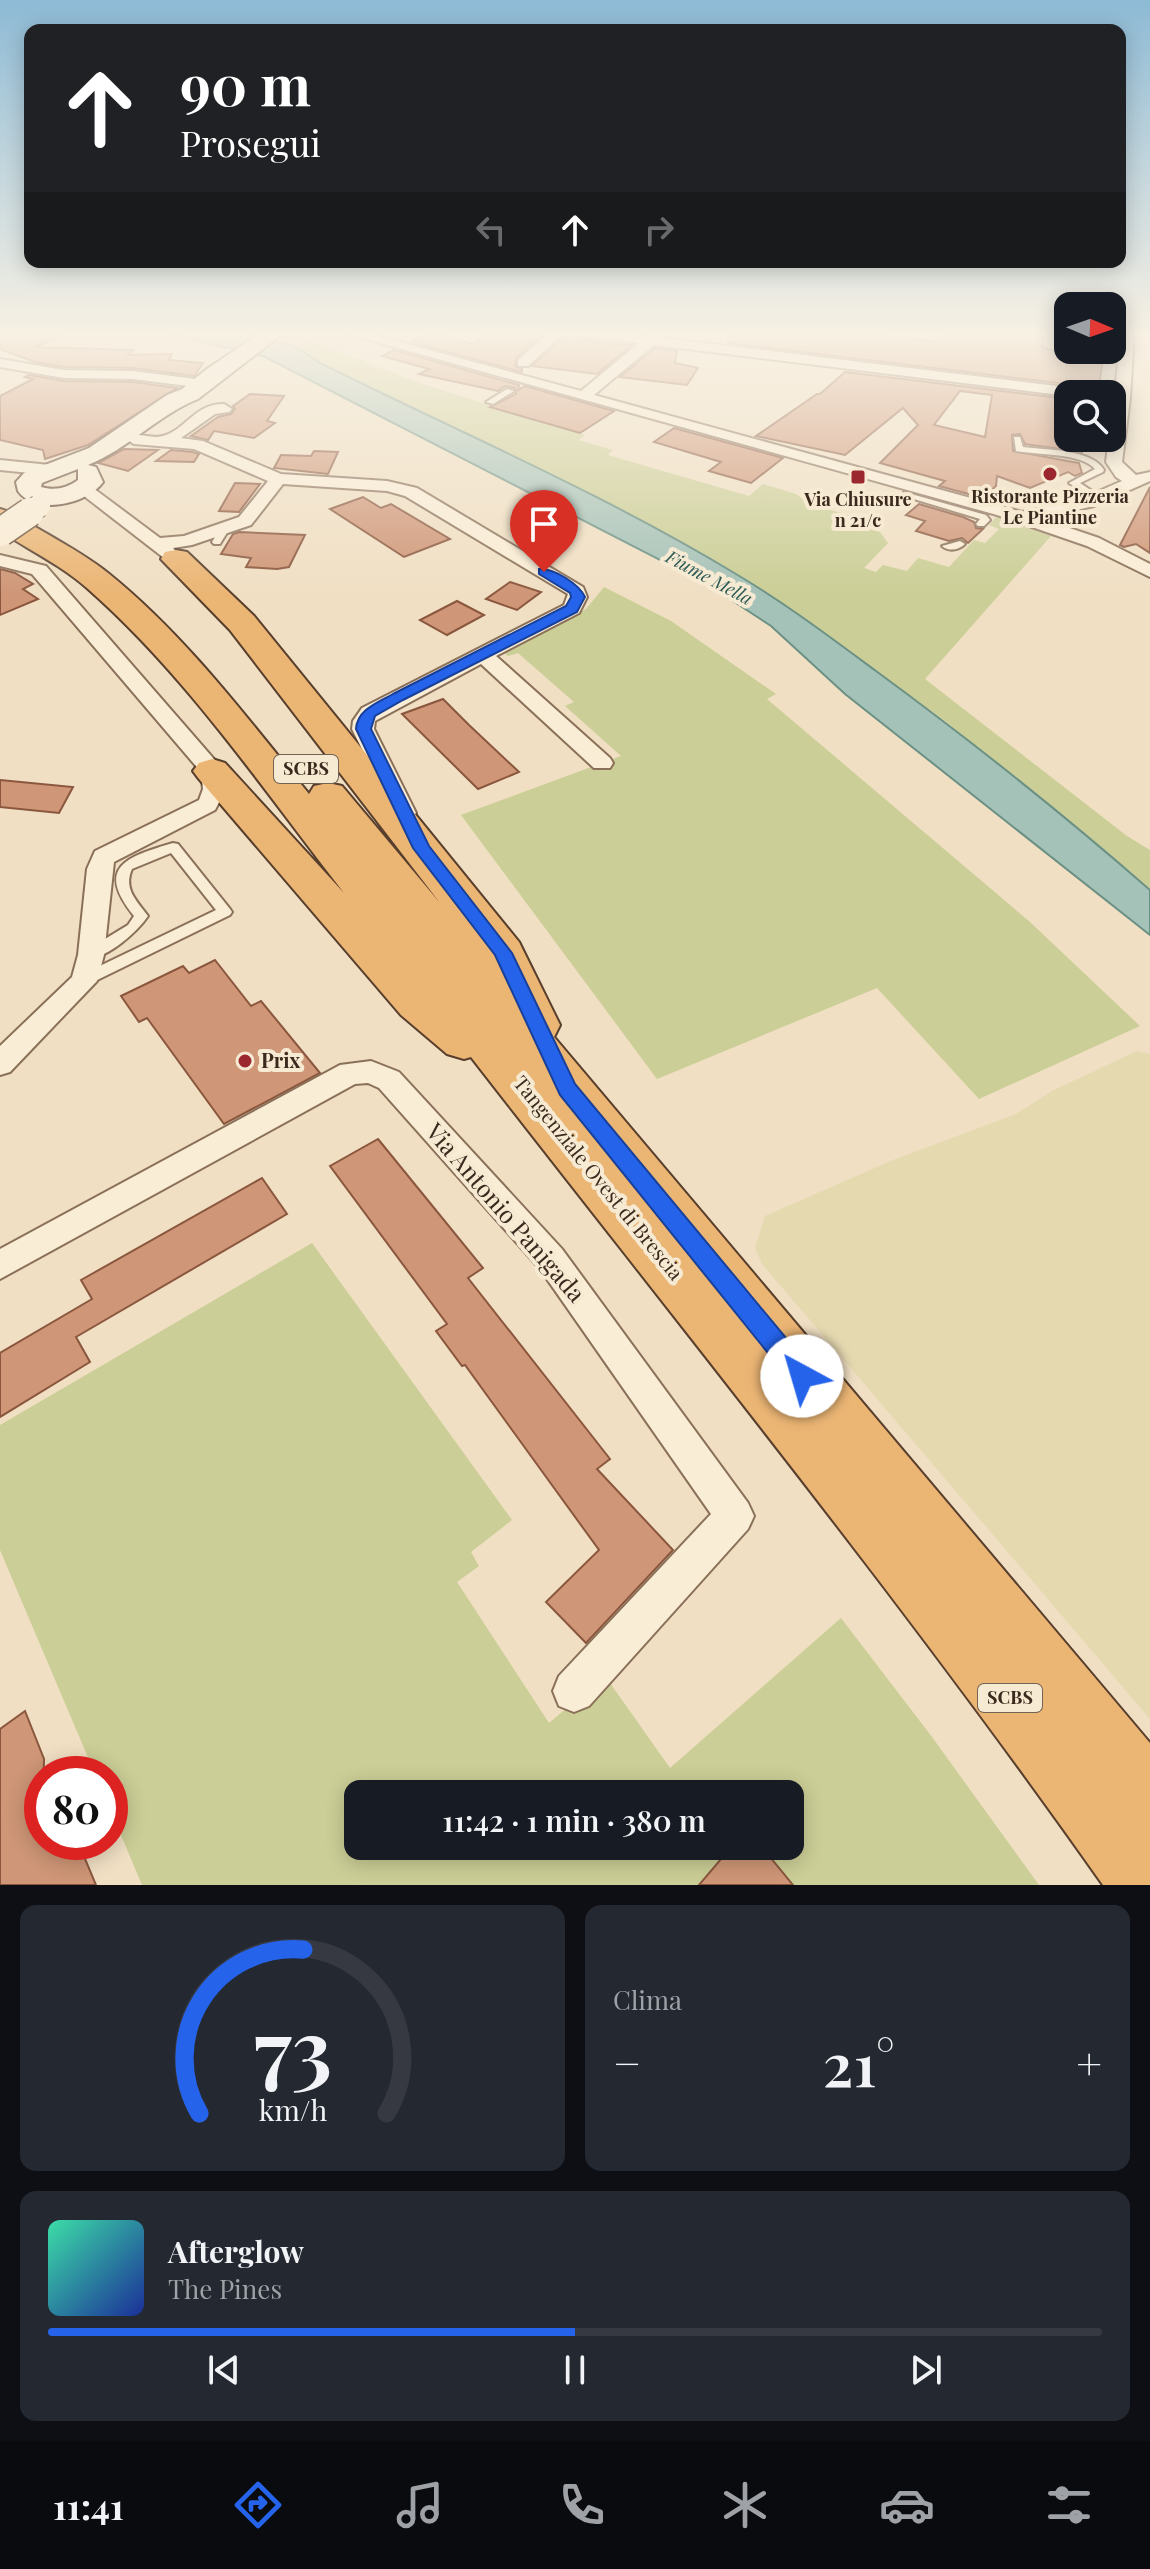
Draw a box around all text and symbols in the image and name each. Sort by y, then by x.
text: 90 m [180,46,311,121]
icon: ahead [48,56,152,160]
text: Prosegui [180,118,321,166]
icon: left [469,208,513,252]
icon: ahead [553,208,597,252]
icon: right [637,208,681,252]
north arrow [1054,292,1126,364]
map controls [1054,292,1126,452]
button: search [1054,380,1126,452]
marker: Ristorante Pizzeria Le Piantine [1041,465,1059,483]
marker: Via Chiusure n 21/c [849,468,867,486]
place label: Ristorante Pizzeria Le Piantine [971,484,1130,529]
place label: Via Chiusure n 21/c [803,487,912,532]
pin [510,490,578,572]
icon: arrive [522,502,566,546]
water label: Fiume Mella [661,544,757,610]
road number: SCBS [274,755,338,783]
place label: Prix [261,1046,300,1073]
marker: Prix [236,1052,254,1070]
street label: Tangenziale Ovest di Brescia [508,1069,690,1285]
street label: Via Antonio Panigada [419,1115,593,1308]
position arrow [760,1334,844,1418]
road number: SCBS [978,1684,1042,1712]
speed limit sign: 80 [24,1756,128,1860]
text: 11:42 · 1 min · 380 m [442,1800,706,1840]
text: Clima [613,1982,682,2017]
text: 73 [253,1990,332,2101]
text: 21° [823,2022,895,2102]
text: − [613,2032,641,2091]
text: + [1076,2032,1102,2091]
text: km/h [258,2090,327,2128]
text: Afterglow [168,2231,304,2271]
text: The Pines [168,2271,282,2306]
icon: previous [202,2348,246,2392]
icon: pause [553,2348,597,2392]
icon: next [904,2348,948,2392]
icon: directions [230,2477,286,2533]
icon: music [392,2477,448,2533]
icon: phone [554,2477,610,2533]
icon: climate [717,2477,773,2533]
icon: car [879,2477,935,2533]
icon: filters [1041,2477,1097,2533]
text: 11:41 [53,2481,124,2529]

